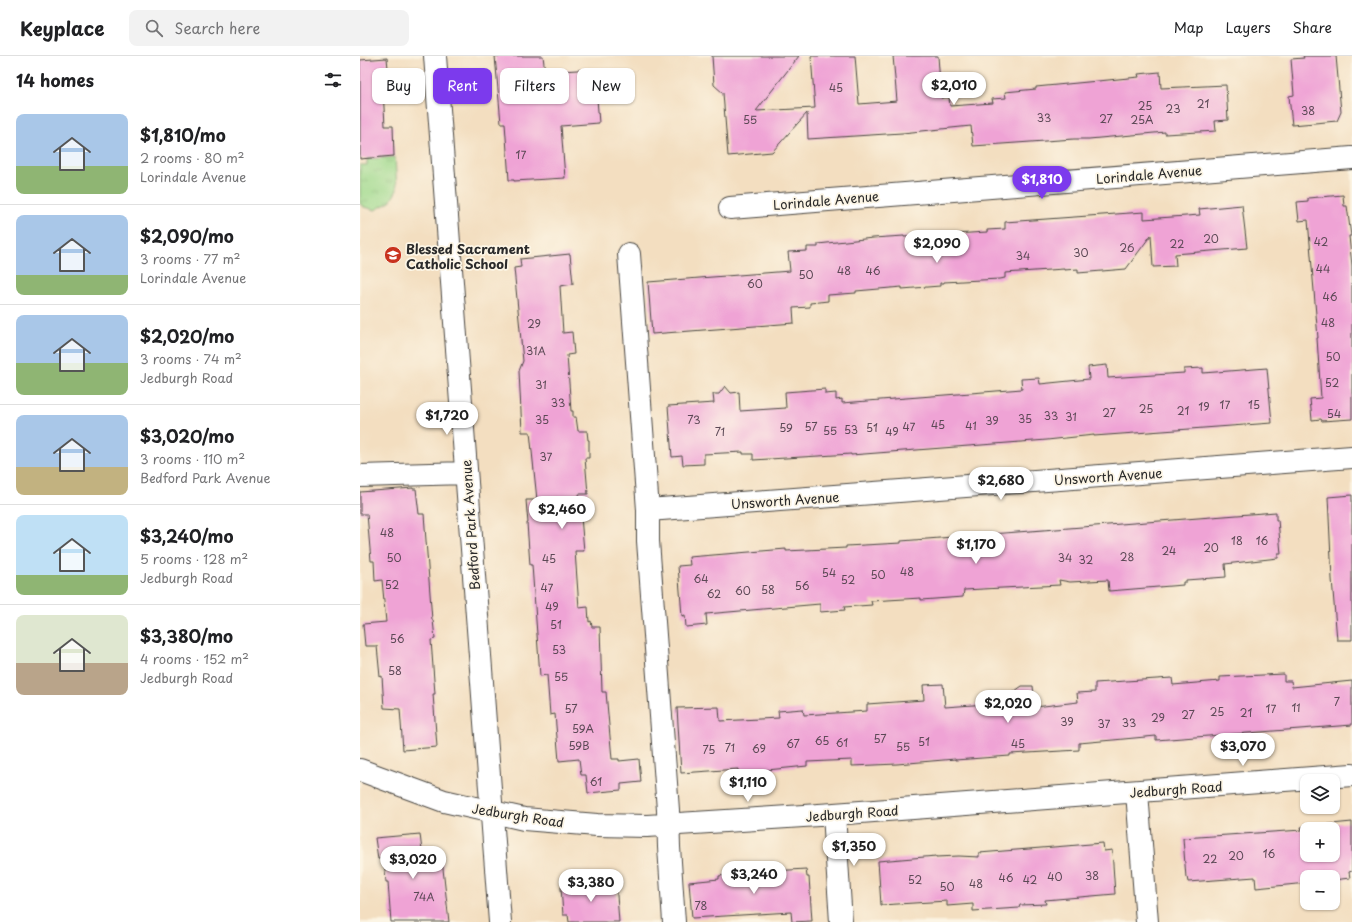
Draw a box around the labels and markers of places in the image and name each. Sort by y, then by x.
pin: $2,010 [921,72,987,106]
pin: $1,810 [1009,166,1075,200]
pin: $2,090 [904,230,970,264]
place label: Blessed Sacrament Catholic School [406,239,530,273]
school or university icon: Blessed Sacrament Catholic School [383,245,403,265]
pin: $1,720 [414,402,480,436]
pin: $2,680 [968,467,1034,501]
pin: $2,460 [529,496,595,530]
pin: $1,170 [943,531,1009,565]
pin: $2,020 [975,690,1041,724]
pin: $3,070 [1210,733,1276,767]
pin: $1,110 [715,769,781,803]
pin: $1,350 [821,833,887,867]
pin: $3,020 [380,846,446,880]
pin: $3,240 [721,861,787,895]
pin: $3,380 [558,869,624,903]

